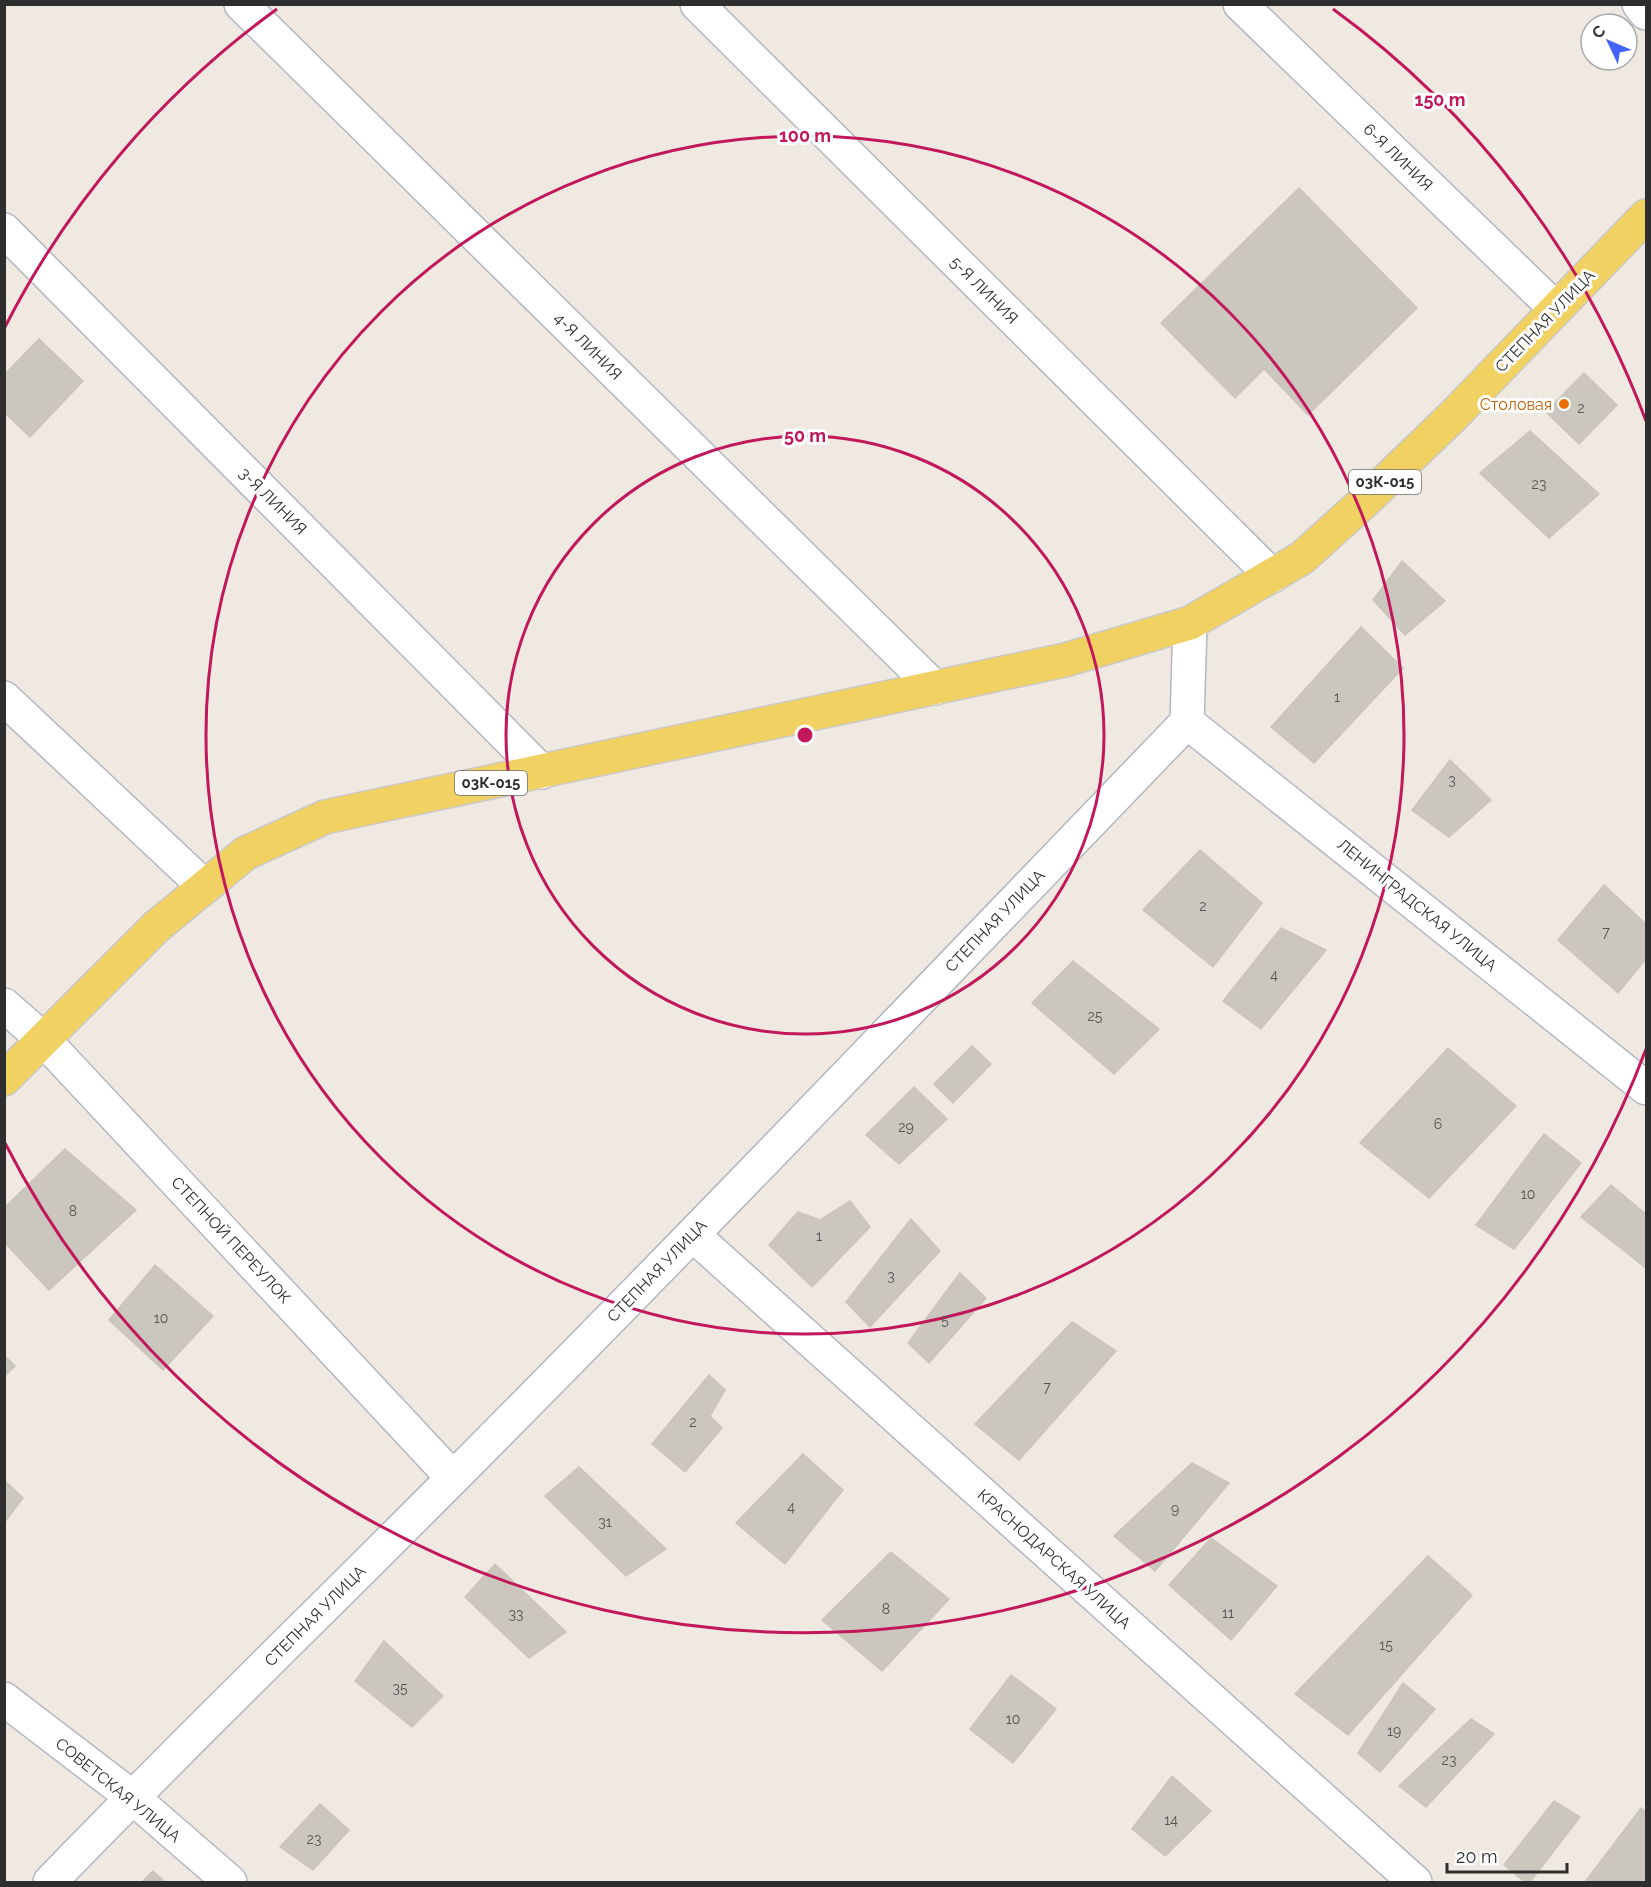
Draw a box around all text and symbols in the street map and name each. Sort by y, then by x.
north arrow [1579,12,1639,72]
text: С [1588,21,1609,42]
text: 150 m [1415,89,1466,110]
street label: 6-Я ЛИНИЯ [1360,119,1436,195]
text: 100 m [779,125,831,146]
street label: 5-Я ЛИНИЯ [946,252,1022,328]
street label: СТЕПНАЯ УЛИЦА [1491,266,1599,376]
street label: 4-Я ЛИНИЯ [550,308,626,384]
place label: Столовая [1480,395,1552,414]
marker: Столовая [1557,397,1571,411]
house number: 2 [1577,400,1585,416]
text: 50 m [784,425,826,446]
street label: 3-Я ЛИНИЯ [235,463,311,539]
road number: 03К-015 [1349,470,1421,494]
house number: 23 [1532,476,1546,492]
house number: 1 [1334,689,1340,705]
centre of rings [795,725,815,745]
road number: 03К-015 [455,771,527,795]
house number: 3 [1448,772,1456,788]
street label: ЛЕНИНГРАДСКАЯ УЛИЦА [1333,835,1501,975]
street label: СТЕПНАЯ УЛИЦА [941,866,1049,976]
house number: 2 [1199,898,1207,914]
house number: 7 [1602,924,1610,940]
house number: 4 [1270,967,1278,983]
house number: 25 [1088,1008,1103,1024]
house number: 6 [1434,1116,1442,1132]
house number: 29 [898,1119,914,1135]
street label: СТЕПНОЙ ПЕРЕУЛОК [167,1173,295,1307]
house number: 10 [1521,1186,1535,1202]
house number: 8 [69,1203,77,1219]
street label: СТЕПНАЯ УЛИЦА [603,1216,711,1326]
house number: 1 [816,1228,822,1244]
house number: 3 [887,1268,895,1284]
house number: 10 [154,1310,168,1326]
house number: 5 [941,1312,949,1328]
house number: 7 [1043,1379,1051,1395]
house number: 2 [689,1414,697,1430]
street label: КРАСНОДАРСКАЯ УЛИЦА [973,1485,1135,1633]
house number: 4 [787,1499,795,1515]
house number: 9 [1171,1501,1179,1517]
house number: 31 [598,1514,612,1530]
street label: СТЕПНАЯ УЛИЦА [261,1561,370,1670]
house number: 8 [882,1601,890,1617]
house number: 11 [1222,1605,1234,1621]
house number: 33 [509,1606,523,1622]
house number: 15 [1379,1637,1393,1653]
house number: 35 [392,1680,408,1696]
house number: 10 [1006,1711,1020,1727]
house number: 19 [1387,1723,1401,1739]
street label: СОВЕТСКАЯ УЛИЦА [52,1734,184,1846]
house number: 23 [1442,1752,1456,1768]
house number: 14 [1164,1812,1178,1828]
house number: 23 [307,1831,321,1847]
scale bar [1447,1836,1567,1874]
text: 20 m [1456,1846,1498,1867]

